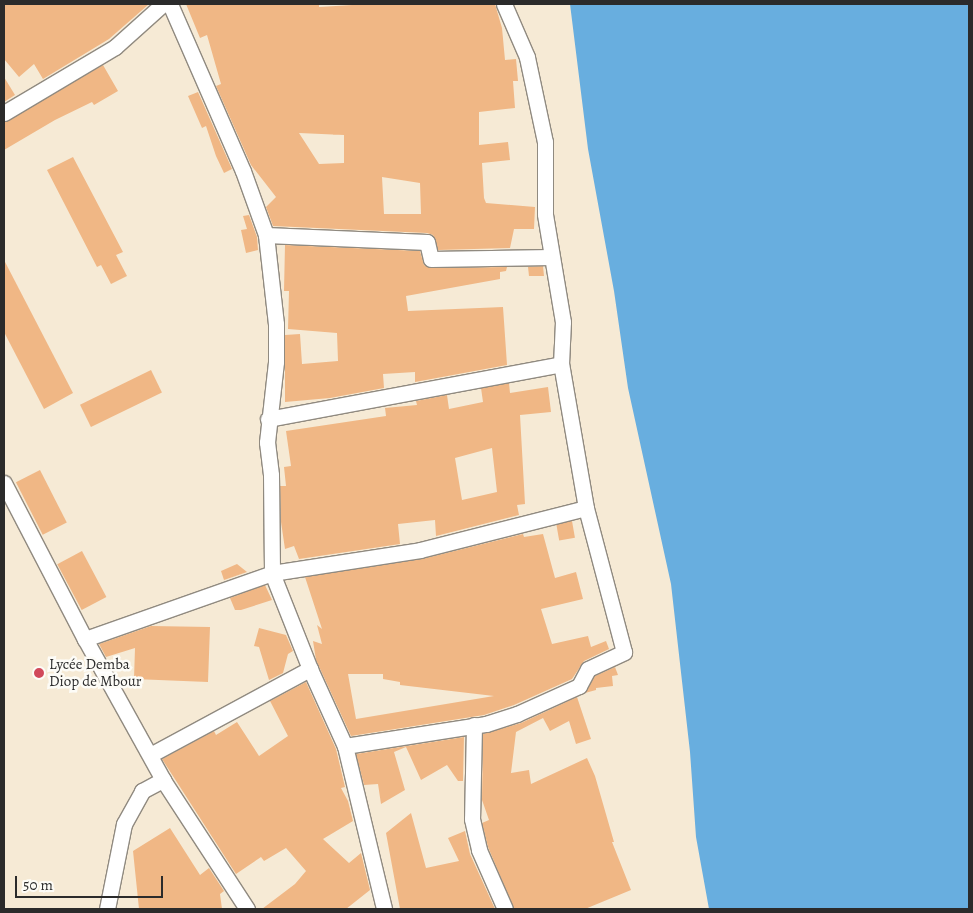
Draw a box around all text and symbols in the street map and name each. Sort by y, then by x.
place label: Lycée Demba Diop de Mbour [49,655,142,690]
marker: Lycée Demba Diop de Mbour [33,667,45,679]
scale bar [18,866,165,898]
text: 50 m [23,875,53,895]

